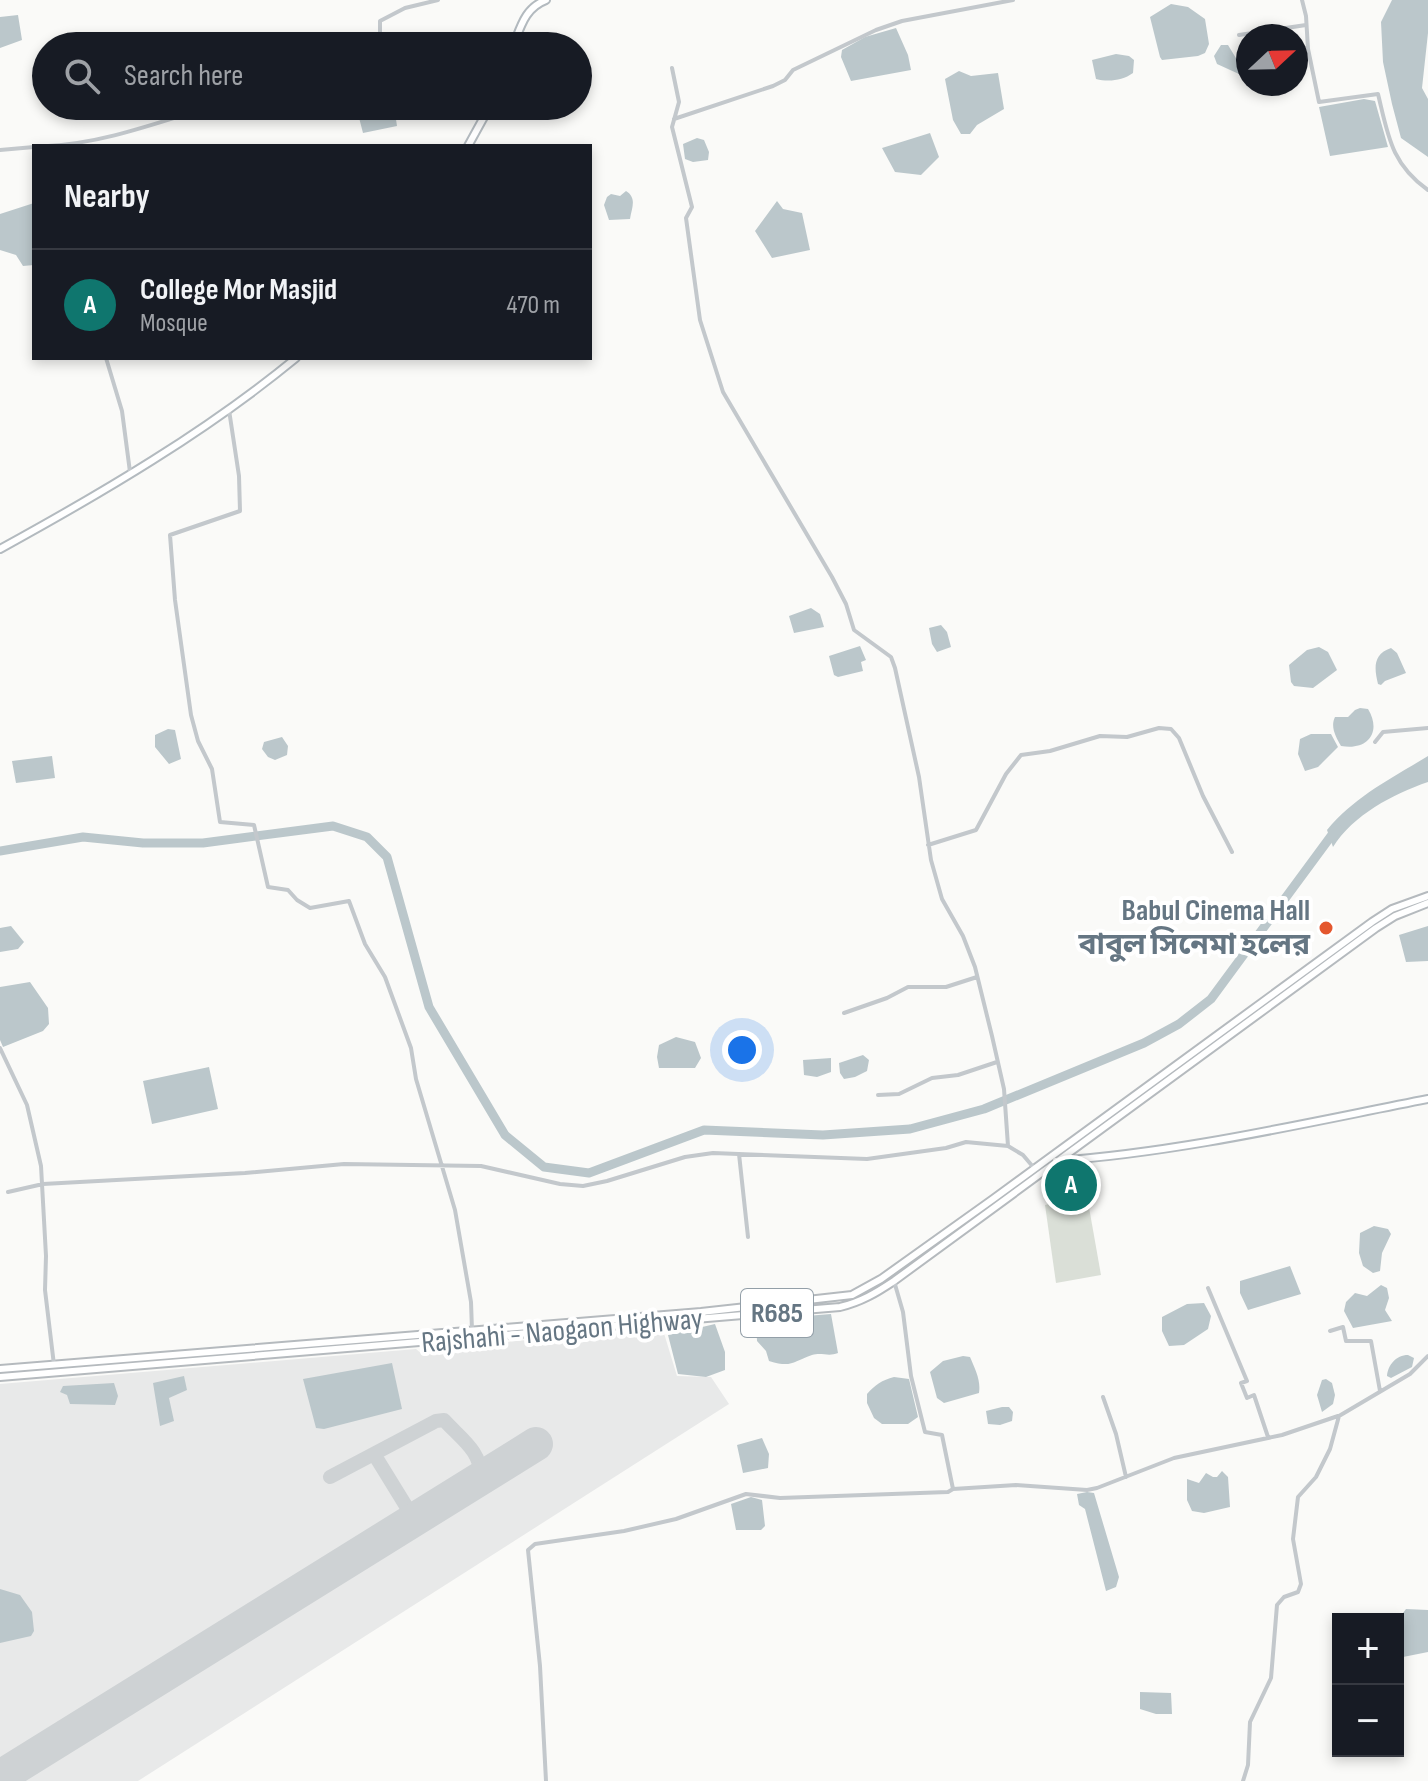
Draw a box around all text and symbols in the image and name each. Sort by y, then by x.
north arrow [1236,24,1308,96]
search box [32,32,592,120]
icon: search [60,54,104,98]
text: Search here [124,58,243,94]
text: Nearby [64,176,150,217]
text: College Mor Masjid [140,272,337,308]
text: A [84,290,96,321]
text: 470 m [507,290,560,321]
text: Mosque [140,308,208,339]
place label: Babul Cinema Hall বাবুল সিনেমা হলের [1077,893,1311,963]
marker: Babul Cinema Hall বাবুল সিনেমা হলের [1317,919,1335,937]
your location [722,1030,762,1070]
pin: A [1045,1155,1097,1215]
road number: R685 [741,1289,813,1337]
street label: Rajshahi - Naogaon Highway [420,1301,704,1361]
map controls [1332,1613,1404,1757]
button: + [1332,1613,1404,1685]
button: − [1332,1685,1404,1757]

